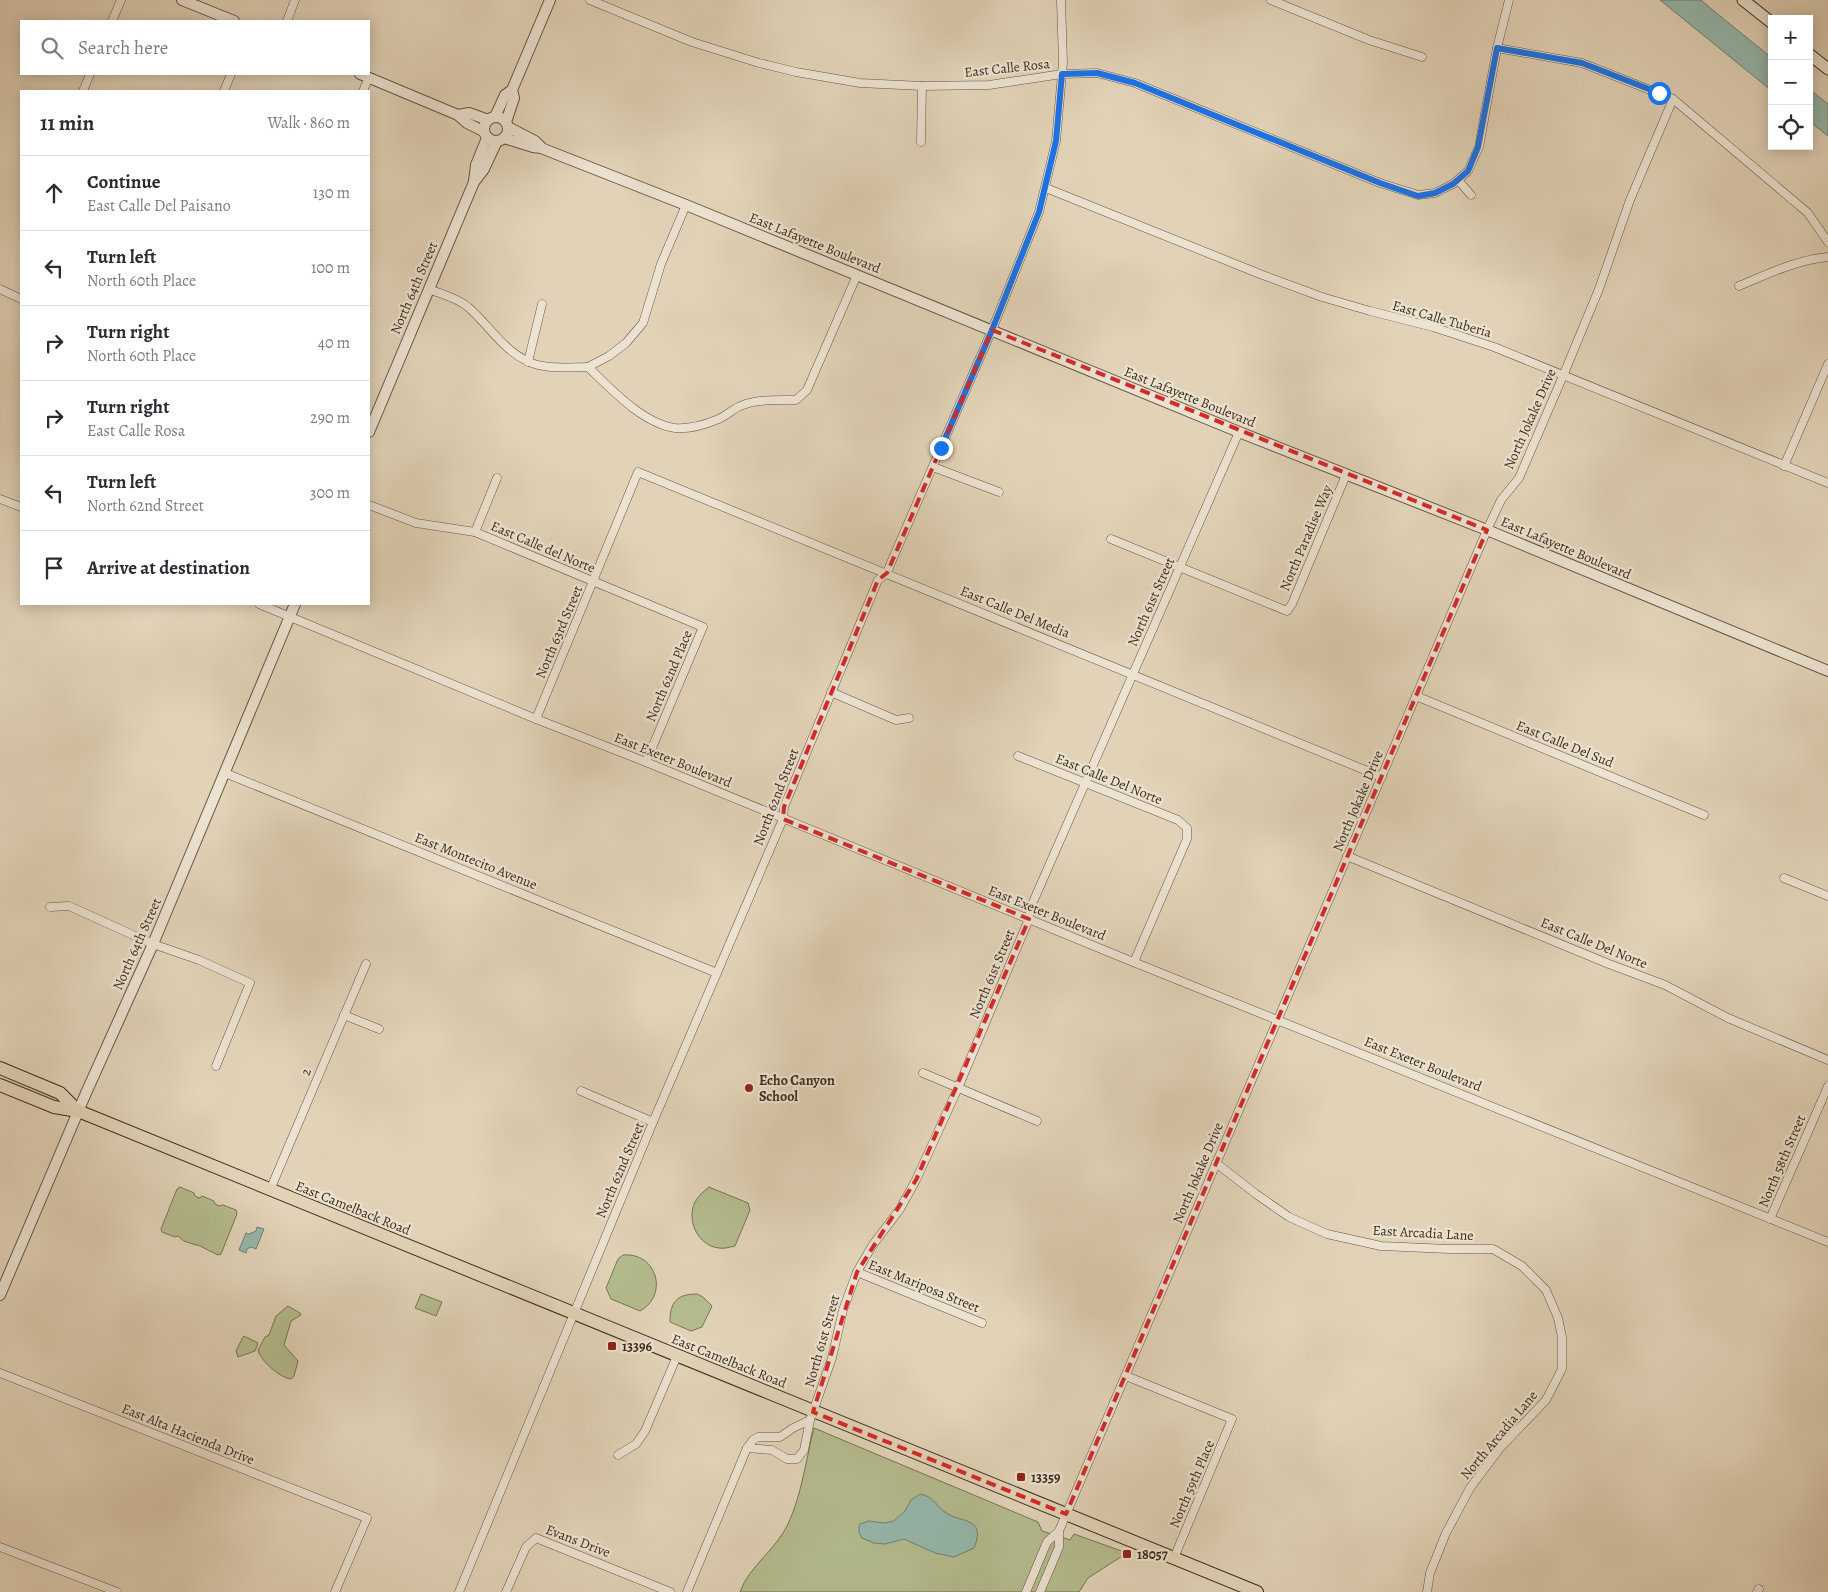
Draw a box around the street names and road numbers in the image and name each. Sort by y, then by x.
street label: East Calle Rosa [963,54,1051,82]
street label: East Lafayette Boulevard [746,208,884,278]
street label: North 64th Street [386,238,442,337]
street label: East Calle Tuberia [1390,296,1494,342]
street label: East Lafayette Boulevard [1121,362,1259,432]
street label: North Jokake Drive [1499,366,1561,472]
street label: North Paradise Way [1275,481,1337,594]
street label: East Lafayette Boulevard [1498,512,1635,584]
street label: East Calle del Norte [488,516,598,578]
street label: North 61st Street [1123,554,1179,650]
street label: East Calle Del Media [957,581,1073,643]
street label: North 63rd Street [531,582,587,681]
street label: North 62nd Place [641,627,697,725]
street label: East Calle Del Sud [1513,716,1617,772]
street label: East Exeter Boulevard [611,728,735,792]
street label: North 62nd Street [749,745,803,848]
street label: North Jokake Drive [1328,747,1388,855]
street label: East Calle Del Norte [1053,749,1165,809]
street label: East Montecito Avenue [412,828,540,894]
street label: East Exeter Boulevard [985,881,1109,945]
street label: North 64th Street [108,895,166,993]
street label: East Calle Del Norte [1538,913,1650,973]
street label: North 61st Street [965,926,1020,1022]
street label: East Exeter Boulevard [1361,1032,1485,1096]
street label: 2 [296,1065,316,1079]
street label: North 58th Street [1754,1111,1810,1210]
street label: North 62nd Street [591,1119,649,1221]
street label: North Jokake Drive [1168,1119,1228,1227]
street label: East Camelback Road [293,1176,414,1240]
street label: East Arcadia Lane [1372,1221,1474,1245]
street label: East Mariposa Street [865,1255,983,1317]
street label: North 61st Street [800,1292,844,1390]
street label: East Camelback Road [669,1329,790,1393]
street label: North Arcadia Lane [1456,1386,1542,1484]
street label: East Alta Hacienda Drive [119,1399,257,1469]
street label: North 59th Place [1165,1437,1219,1531]
street label: Evans Drive [543,1520,613,1562]

